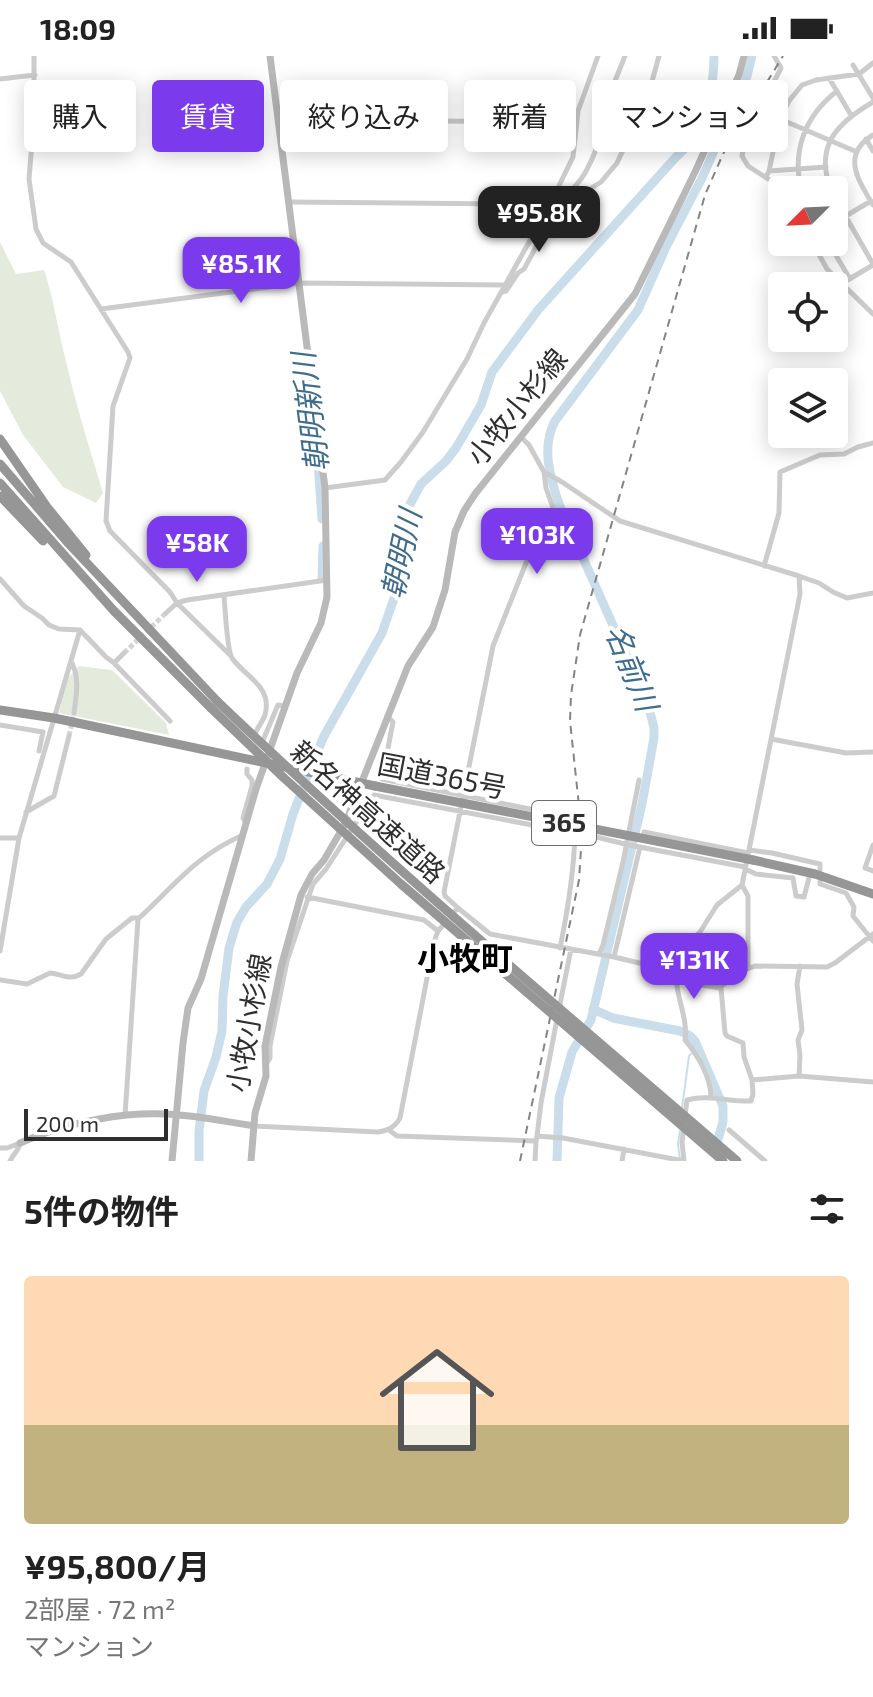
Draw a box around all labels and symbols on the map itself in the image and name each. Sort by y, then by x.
north arrow [768,176,848,256]
pin: ¥95.8K [474,186,604,254]
pin: ¥85.1K [176,237,306,305]
street label: 小牧小杉線 [459,341,573,471]
water label: 朝明新川 [283,348,334,474]
water label: 朝明川 [373,503,428,601]
pin: ¥103K [481,508,593,576]
pin: ¥58K [150,516,244,584]
water label: 名前川 [599,619,668,718]
street label: 新名神高速道路 [284,733,453,889]
street label: 国道365号 [375,746,510,804]
road number: 365 [532,801,596,845]
pin: ¥131K [638,933,750,1001]
district label: 小牧町 [417,938,513,976]
street label: 小牧小杉線 [219,951,277,1095]
scale bar [24,1105,168,1141]

